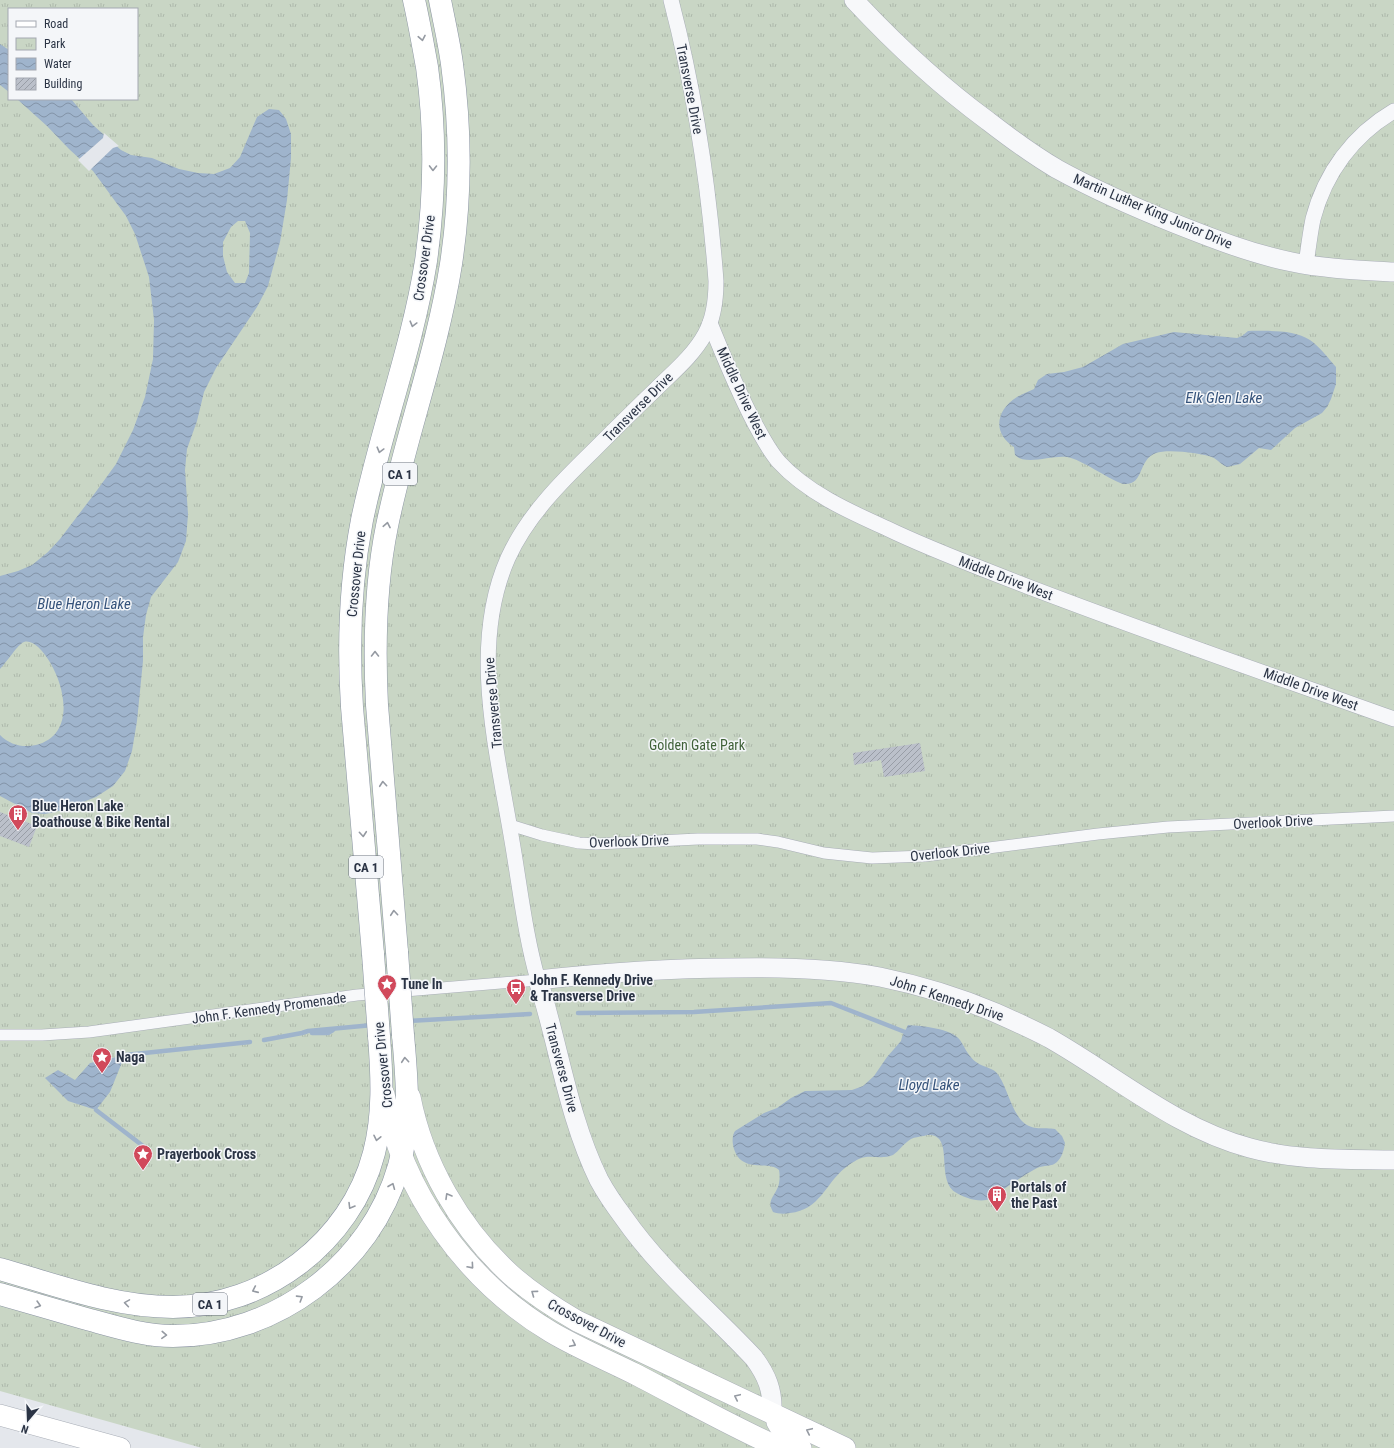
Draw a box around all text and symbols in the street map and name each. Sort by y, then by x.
legend [8,8,138,100]
text: Road [44,17,68,31]
one-way arrow [417,35,425,41]
text: Park [44,37,66,51]
street label: Transverse Drive [673,43,707,136]
text: Water [44,57,72,71]
text: Building [44,77,82,91]
one-way arrow [429,165,437,171]
street label: Martin Luther King Junior Drive [1071,170,1235,252]
street label: Crossover Drive [410,214,438,302]
one-way arrow [409,320,418,327]
street label: Middle Drive West [714,345,770,441]
street label: Transverse Drive [600,369,676,445]
water label: Elk Glen Lake [1186,389,1263,407]
one-way arrow [376,446,385,453]
road number: CA 1 [383,463,417,485]
one-way arrow [383,522,391,528]
street label: Crossover Drive [344,530,369,618]
street label: Middle Drive West [957,553,1055,603]
water label: Blue Heron Lake [37,595,131,613]
one-way arrow [371,651,379,657]
street label: Transverse Drive [481,656,505,749]
street label: Middle Drive West [1262,664,1360,714]
park label: Golden Gate Park [649,737,746,753]
one-way arrow [379,781,388,787]
place label: Blue Heron Lake Boathouse & Bike Rental [32,798,170,830]
building icon: Blue Heron Lake Boathouse & Bike Rental [7,803,29,831]
street label: Overlook Drive [1233,812,1314,832]
one-way arrow [358,831,367,837]
street label: Overlook Drive [589,832,670,850]
street label: Overlook Drive [909,840,991,864]
road number: CA 1 [349,856,383,878]
one-way arrow [389,910,398,916]
place label: John F. Kennedy Drive & Transverse Drive [530,972,653,1004]
street label: John F Kennedy Drive [888,972,1006,1024]
place icon: Tune In [376,973,398,1001]
place label: Tune In [401,976,443,992]
bus stop icon: John F. Kennedy Drive & Transverse Drive [505,977,527,1005]
street label: John F. Kennedy Promenade [191,989,348,1027]
street label: Crossover Drive [370,1021,395,1109]
street label: Transverse Drive [542,1022,582,1115]
place icon: Naga [91,1046,113,1074]
place label: Naga [116,1049,145,1065]
one-way arrow [401,1057,410,1063]
water label: Lloyd Lake [898,1076,960,1094]
one-way arrow [374,1135,382,1141]
place icon: Prayerbook Cross [132,1143,154,1171]
place label: Prayerbook Cross [157,1146,256,1162]
place label: Portals of the Past [1011,1179,1067,1211]
one-way arrow [387,1182,395,1190]
building icon: Portals of the Past [986,1184,1008,1212]
one-way arrow [446,1193,453,1200]
one-way arrow [348,1202,355,1209]
one-way arrow [466,1261,473,1268]
one-way arrow [251,1285,259,1293]
one-way arrow [531,1290,538,1298]
road number: CA 1 [193,1293,227,1315]
one-way arrow [296,1295,303,1302]
street label: Crossover Drive [545,1296,629,1351]
one-way arrow [124,1299,130,1308]
one-way arrow [34,1300,41,1309]
one-way arrow [161,1331,167,1339]
one-way arrow [569,1339,577,1347]
one-way arrow [733,1394,741,1402]
north arrow [8,1400,48,1440]
text: N [19,1422,30,1436]
one-way arrow [806,1428,814,1436]

